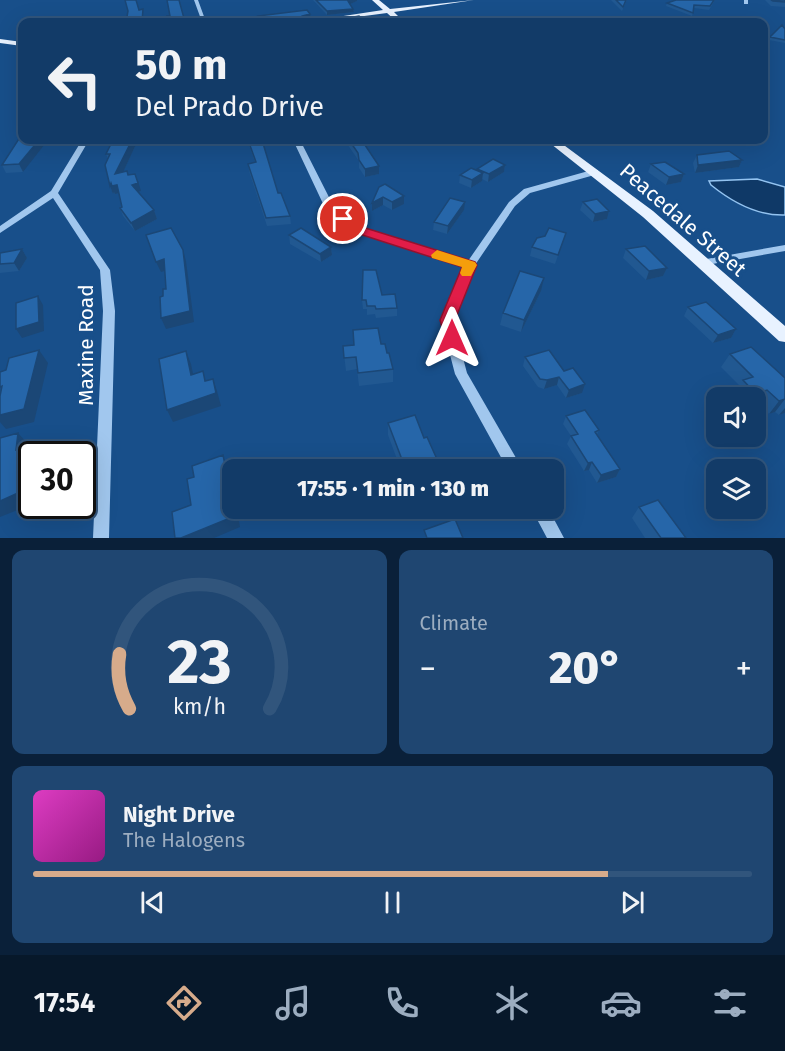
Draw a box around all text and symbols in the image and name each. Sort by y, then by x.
text: 50 m [135,40,228,90]
icon: left [36,42,114,120]
text: Del Prado Drive [135,91,324,123]
street label: Peacedale Street [614,158,752,282]
pin [317,193,368,244]
icon: arrive [326,202,359,235]
street label: Maxine Road [73,284,99,406]
position arrow [420,306,484,370]
map controls [706,387,766,519]
button: sound [706,387,766,447]
speed limit sign: 30 [18,441,96,519]
button: layers [706,459,766,519]
text: 17:55 · 1 min · 130 m [297,475,489,502]
text: Climate [420,611,488,635]
text: 23 [167,625,231,700]
text: 20° [549,641,623,695]
text: − [420,649,436,689]
text: + [736,649,752,689]
text: km/h [173,694,226,720]
text: Night Drive [123,801,235,828]
text: The Halogens [123,828,245,852]
icon: previous [136,886,169,919]
icon: pause [376,886,409,919]
icon: next [616,886,649,919]
icon: directions [163,982,205,1024]
icon: music [272,982,314,1024]
icon: phone [381,982,423,1024]
icon: climate [491,982,533,1024]
icon: car [600,982,642,1024]
icon: filters [709,982,751,1024]
text: 17:54 [34,987,95,1019]

